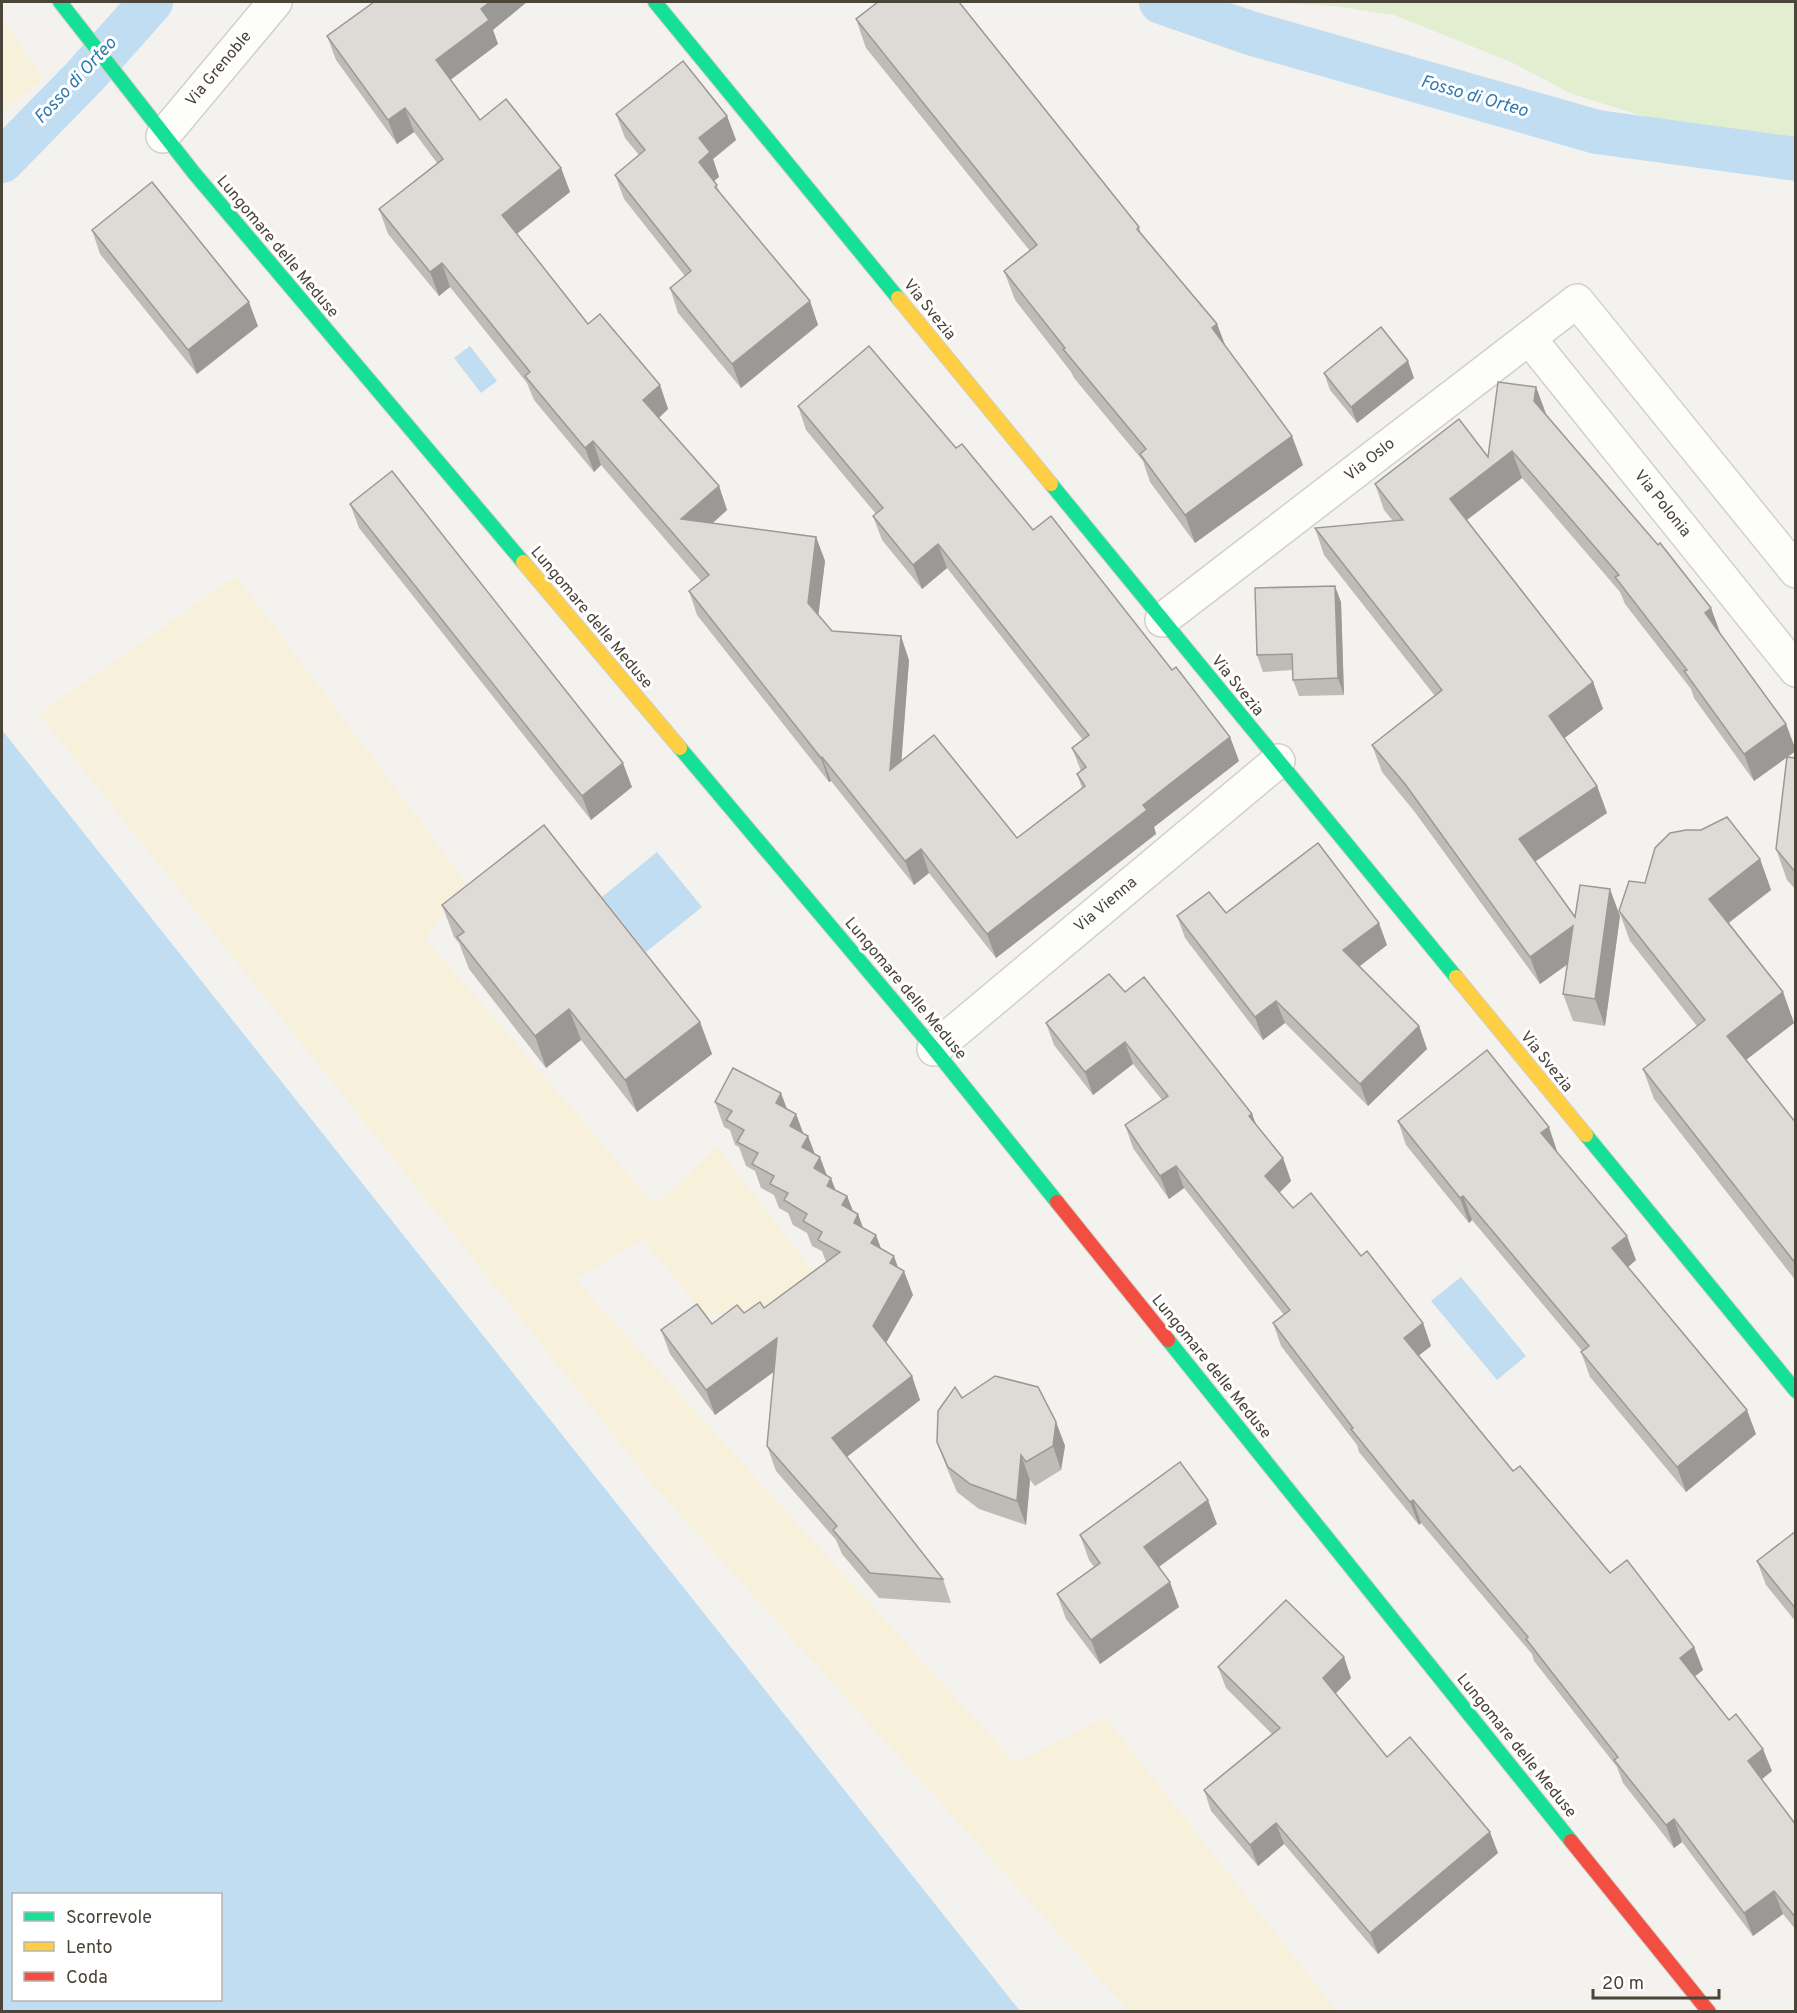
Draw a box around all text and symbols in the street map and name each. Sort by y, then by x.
street label: Via Grenoble [182,27,256,111]
water label: Fosso di Orteo [30,32,122,129]
water label: Fosso di Orteo [1418,71,1531,123]
street label: Lungomare delle Meduse [212,172,342,322]
street label: Via Svezia [898,275,960,345]
street label: Via Oslo [1341,434,1399,486]
street label: Via Polonia [1629,467,1695,541]
street label: Lungomare delle Meduse [526,543,656,693]
street label: Via Svezia [1206,651,1268,721]
street label: Via Vienna [1070,873,1142,937]
street label: Lungomare delle Meduse [840,914,970,1064]
street label: Via Svezia [1515,1027,1577,1097]
street label: Lungomare delle Meduse [1147,1291,1275,1443]
street label: Lungomare delle Meduse [1452,1670,1580,1822]
legend [12,1893,222,2001]
text: Scorrevole [66,1907,152,1930]
text: Lento [66,1937,112,1960]
scale bar [1593,1962,1719,2000]
text: Coda [66,1967,108,1990]
text: 20 m [1602,1973,1644,1996]

